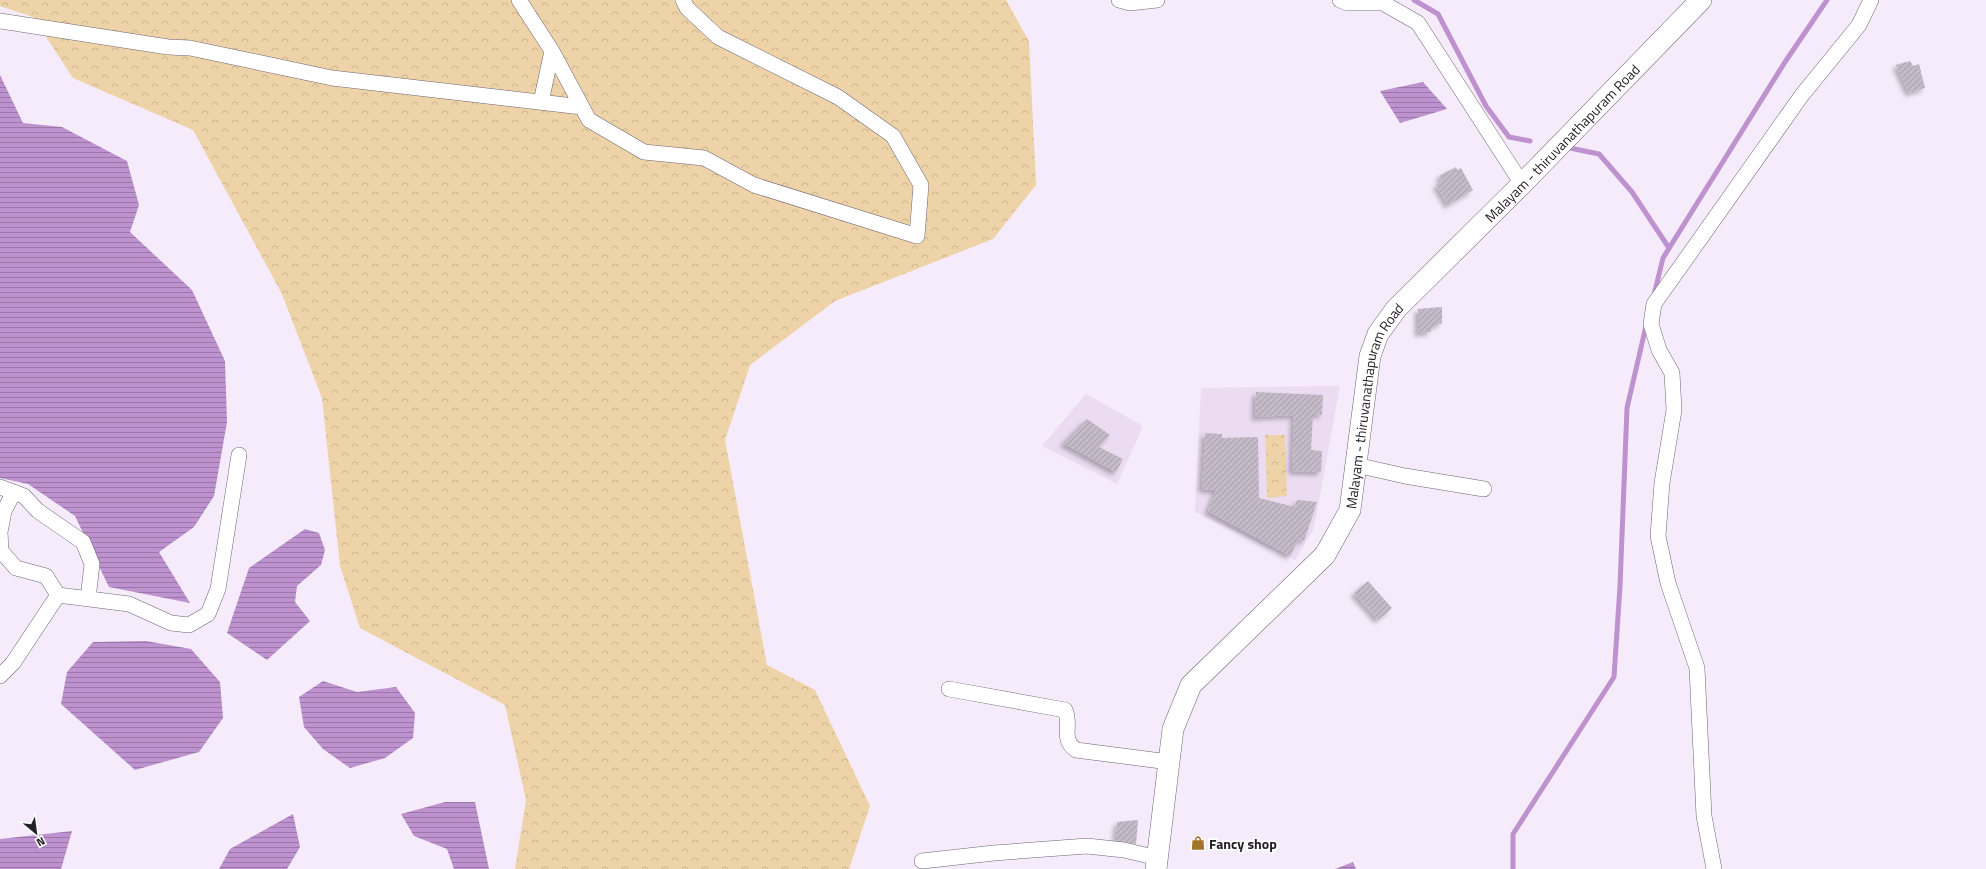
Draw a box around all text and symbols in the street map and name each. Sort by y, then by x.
street label: Malayam - thiruvanathapuram Road [1479,59,1644,226]
street label: Malayam - thiruvanathapuram Road [1340,297,1407,510]
north arrow [16,813,56,853]
text: N [34,833,48,851]
place label: Fancy shop [1209,833,1277,854]
shop icon: Fancy shop [1190,835,1206,851]

